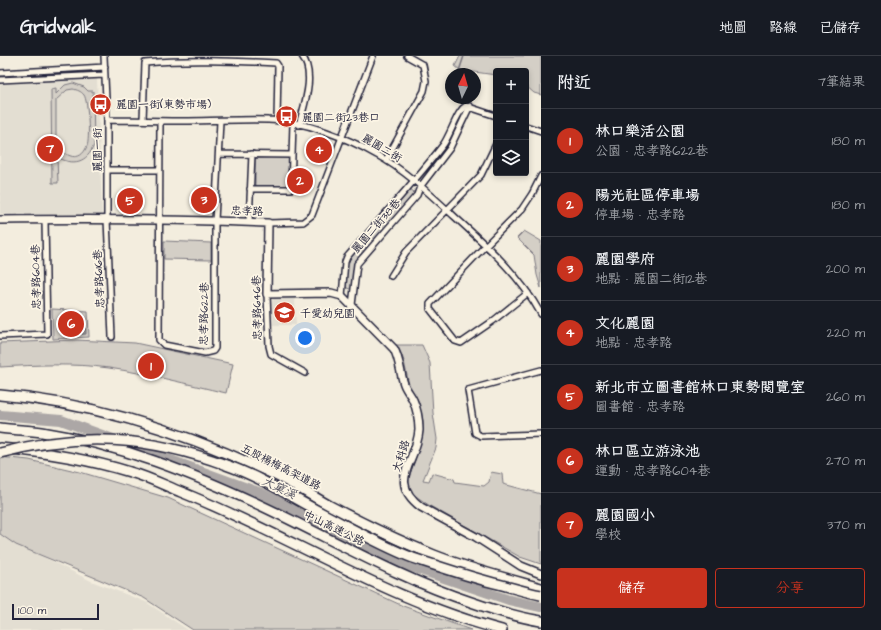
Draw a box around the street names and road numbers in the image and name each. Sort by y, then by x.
street label: 麗園一街 [90,127,105,172]
street label: 麗園二街 [359,130,406,166]
street label: 麗園二街38巷 [348,196,404,256]
street label: 忠孝路 [230,203,264,219]
street label: 忠孝路604巷 [28,244,44,310]
street label: 忠孝路616巷 [90,249,108,309]
street label: 忠孝路646巷 [249,275,265,341]
street label: 忠孝路622巷 [196,282,212,346]
street label: 大科路 [389,438,413,474]
street label: 五股楊梅高架道路 [238,440,324,494]
street label: 中山高速公路 [301,507,367,549]

